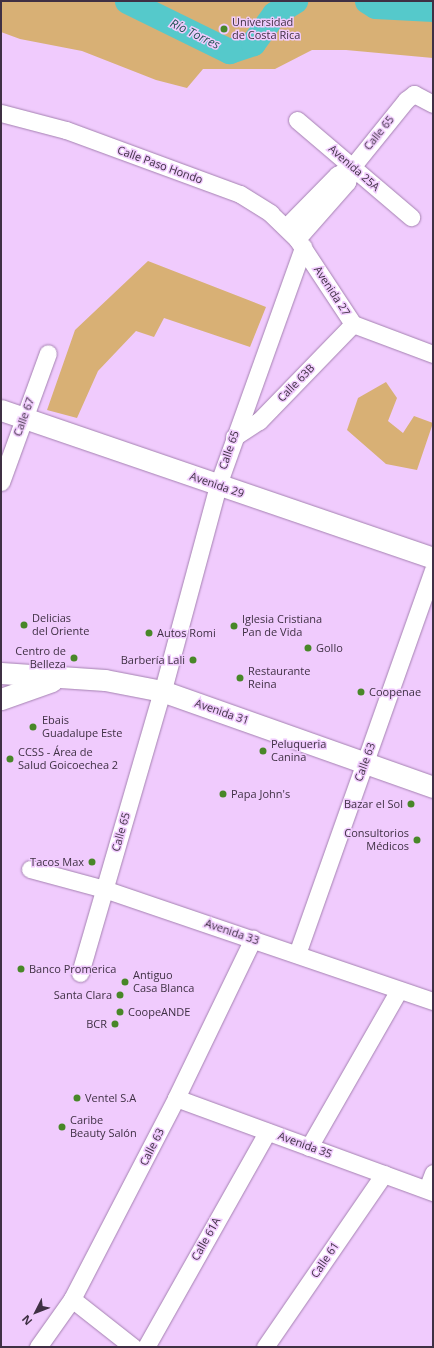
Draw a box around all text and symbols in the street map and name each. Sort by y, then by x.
water label: Río Torres [168,16,222,52]
place label: Universidad de Costa Rica [232,16,300,42]
marker: Universidad de Costa Rica [219,24,229,34]
street label: Calle 65 [361,113,397,153]
street label: Avenida 25A [326,142,382,194]
street label: Calle Paso Hondo [116,143,204,187]
street label: Avenida 27 [311,264,353,318]
street label: Calle 63B [275,361,317,405]
street label: Calle 67 [11,396,37,438]
street label: Calle 65 [216,429,242,471]
street label: Avenida 29 [188,470,246,500]
place label: Delicias del Oriente [32,612,89,638]
place label: Iglesia Cristiana Pan de Vida [242,613,322,639]
marker: Delicias del Oriente [19,620,29,630]
marker: Iglesia Cristiana Pan de Vida [229,621,239,631]
place label: Autos Romi [157,626,216,640]
marker: Autos Romi [144,628,154,638]
place label: Gollo [316,641,343,655]
marker: Gollo [303,643,313,653]
place label: Centro de Belleza [15,645,66,671]
marker: Centro de Belleza [69,653,79,663]
place label: Barbería Lali [121,653,185,667]
marker: Barbería Lali [188,655,198,665]
place label: Restaurante Reina [248,665,310,691]
marker: Restaurante Reina [235,673,245,683]
place label: Coopenae [369,685,421,699]
marker: Coopenae [356,687,366,697]
street label: Avenida 31 [193,697,251,727]
place label: Ebais Guadalupe Este [42,714,122,740]
marker: Ebais Guadalupe Este [27,721,39,733]
place label: Peluqueria Canina [271,738,326,764]
street label: Calle 63 [352,741,378,783]
place label: CCSS - Área de Salud Goicoechea 2 [18,746,118,772]
marker: Peluqueria Canina [258,746,268,756]
marker: CCSS - Área de Salud Goicoechea 2 [5,754,15,764]
place label: Papa John's [231,787,290,801]
marker: Papa John's [218,789,228,799]
place label: Bazar el Sol [344,797,403,811]
marker: Bazar el Sol [406,799,416,809]
street label: Calle 65 [109,811,133,853]
place label: Consultorios Médicos [344,827,409,853]
marker: Consultorios Médicos [412,835,422,845]
place label: Tacos Max [30,855,84,869]
marker: Tacos Max [87,857,97,867]
street label: Avenida 33 [203,917,261,947]
place label: Banco Promerica [29,962,116,976]
marker: Banco Promerica [16,964,26,974]
place label: Antiguo Casa Blanca [133,969,194,995]
marker: Antiguo Casa Blanca [120,977,130,987]
place label: Santa Clara [54,988,112,1002]
marker: Santa Clara [115,990,125,1000]
place label: CoopeANDE [128,1005,190,1019]
marker: CoopeANDE [115,1007,125,1017]
place label: BCR [86,1017,107,1031]
marker: BCR [110,1019,120,1029]
place label: Ventel S.A [85,1091,136,1105]
marker: Ventel S.A [72,1093,82,1103]
place label: Caribe Beauty Salón [70,1114,137,1140]
marker: Caribe Beauty Salón [57,1122,67,1132]
street label: Calle 63 [137,1126,167,1168]
street label: Avenida 35 [276,1129,334,1161]
street label: Calle 61A [189,1215,223,1263]
street label: Calle 61 [308,1240,342,1280]
north arrow [16,1292,56,1332]
text: N [18,1312,35,1329]

